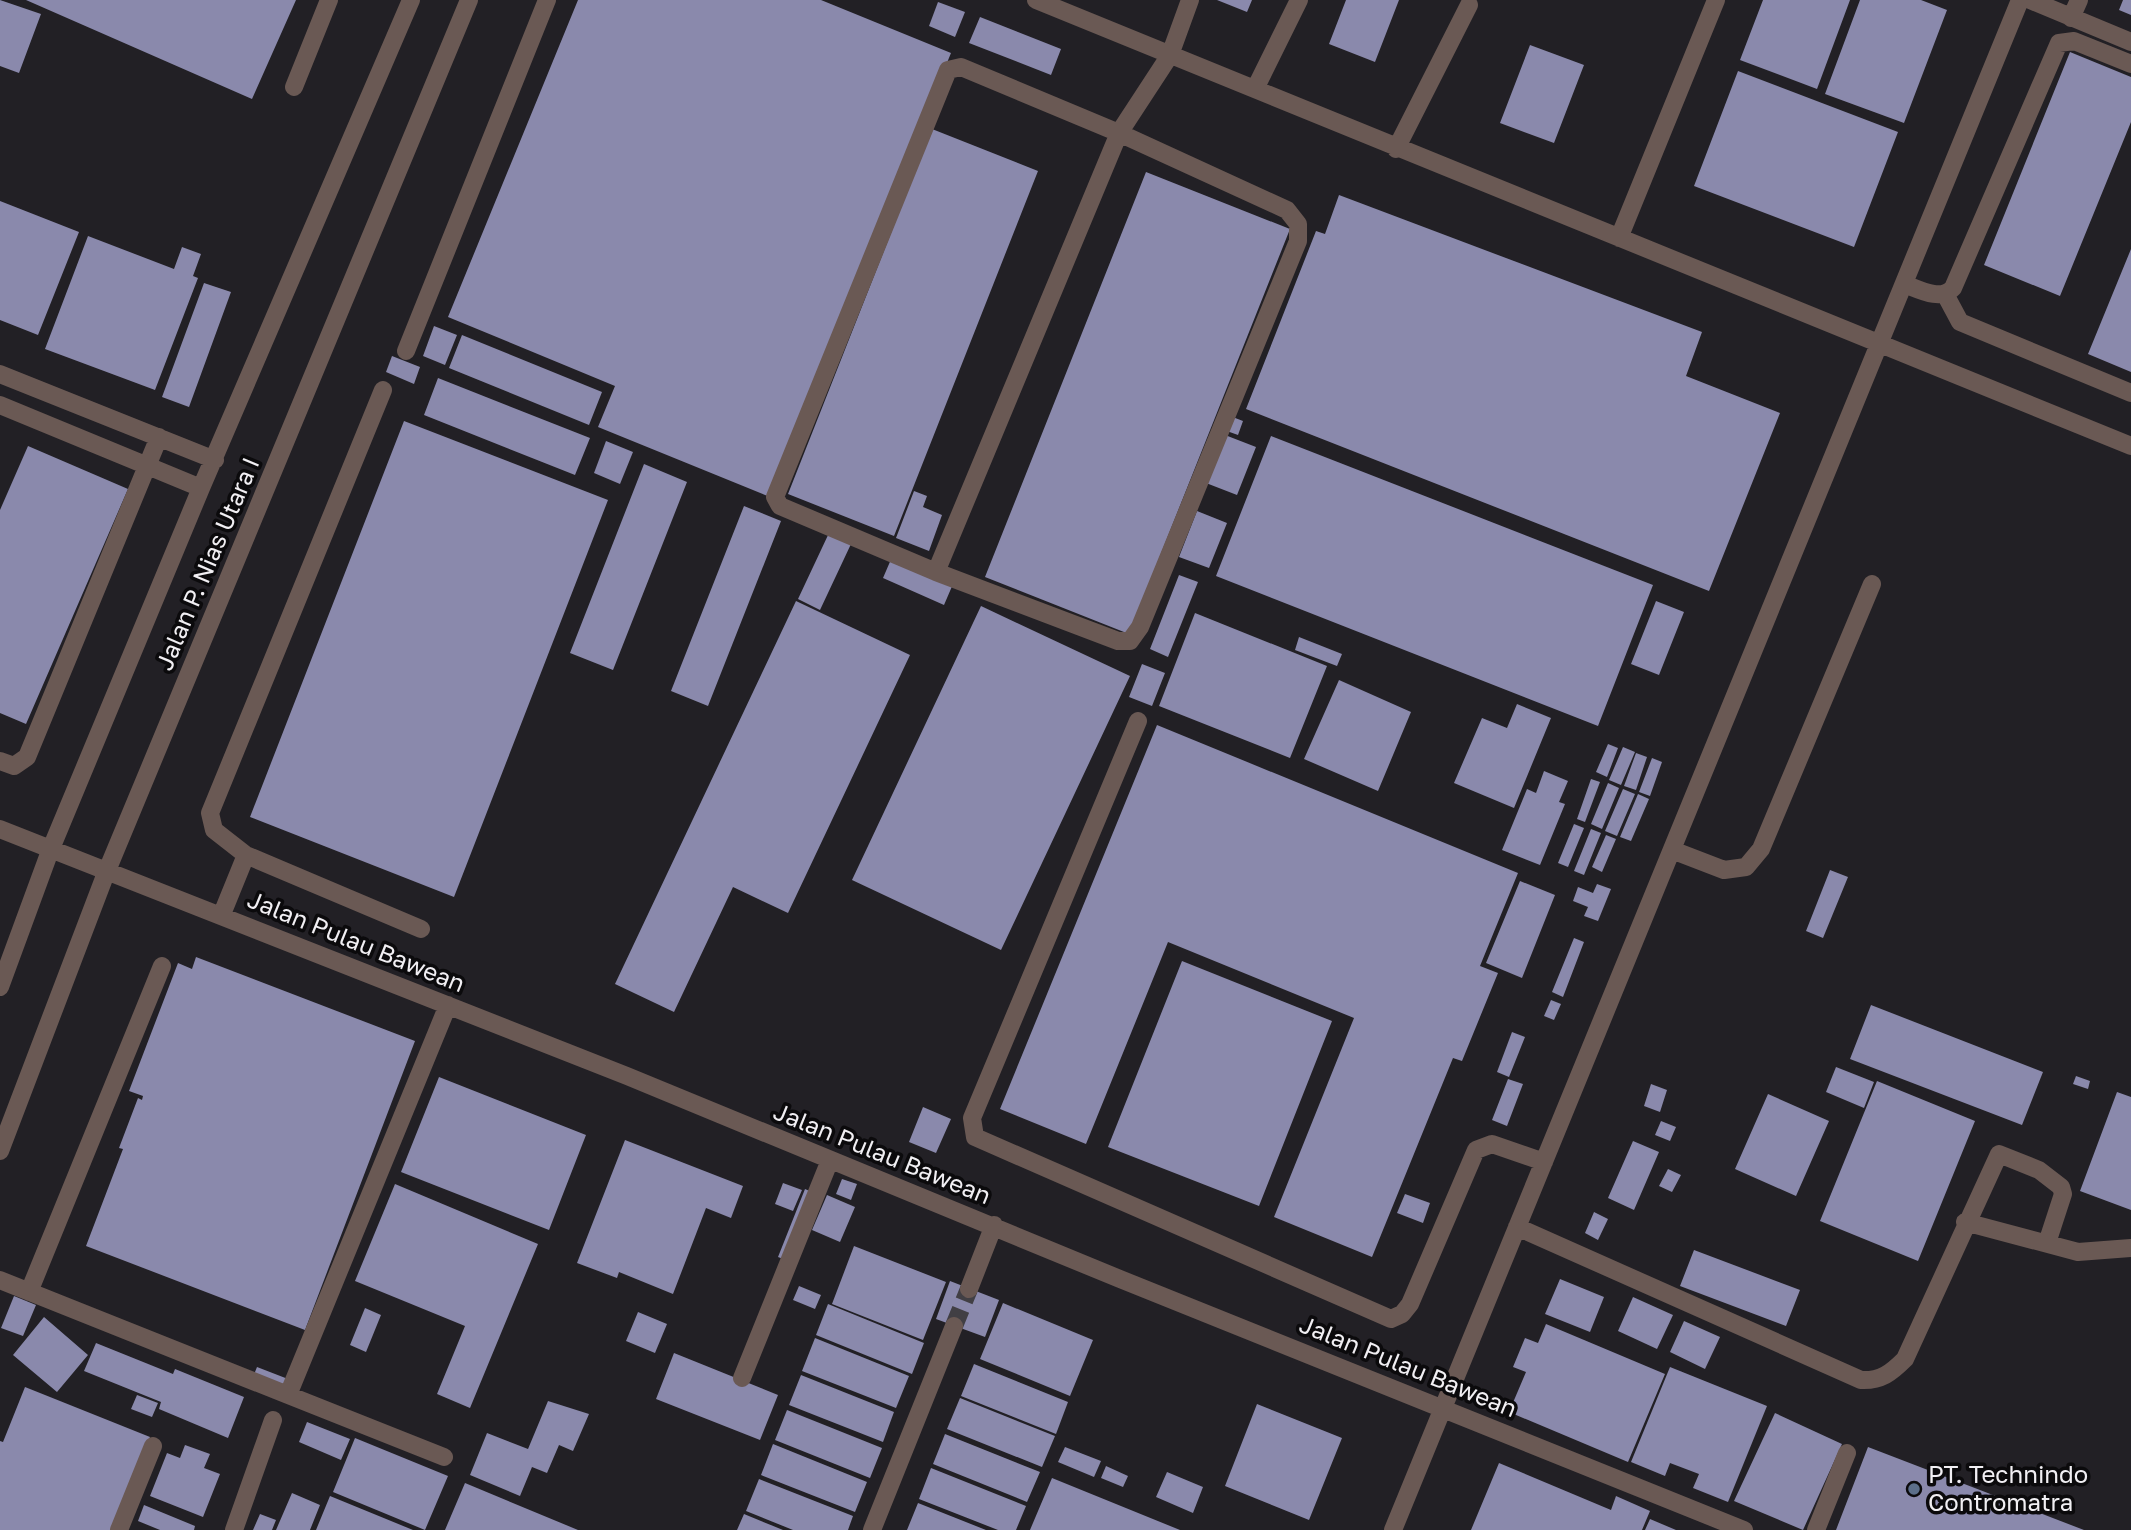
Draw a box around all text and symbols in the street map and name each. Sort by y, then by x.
street label: Jalan P. Nias Utara I [149,453,265,674]
street label: Jalan Pulau Bawean [244,884,469,997]
street label: Jalan Pulau Bawean [770,1096,995,1209]
street label: Jalan Pulau Bawean [1296,1309,1521,1422]
place label: PT. Technindo Contromatra [1928,1459,2088,1516]
marker: PT. Technindo Contromatra [1906,1481,1922,1497]

